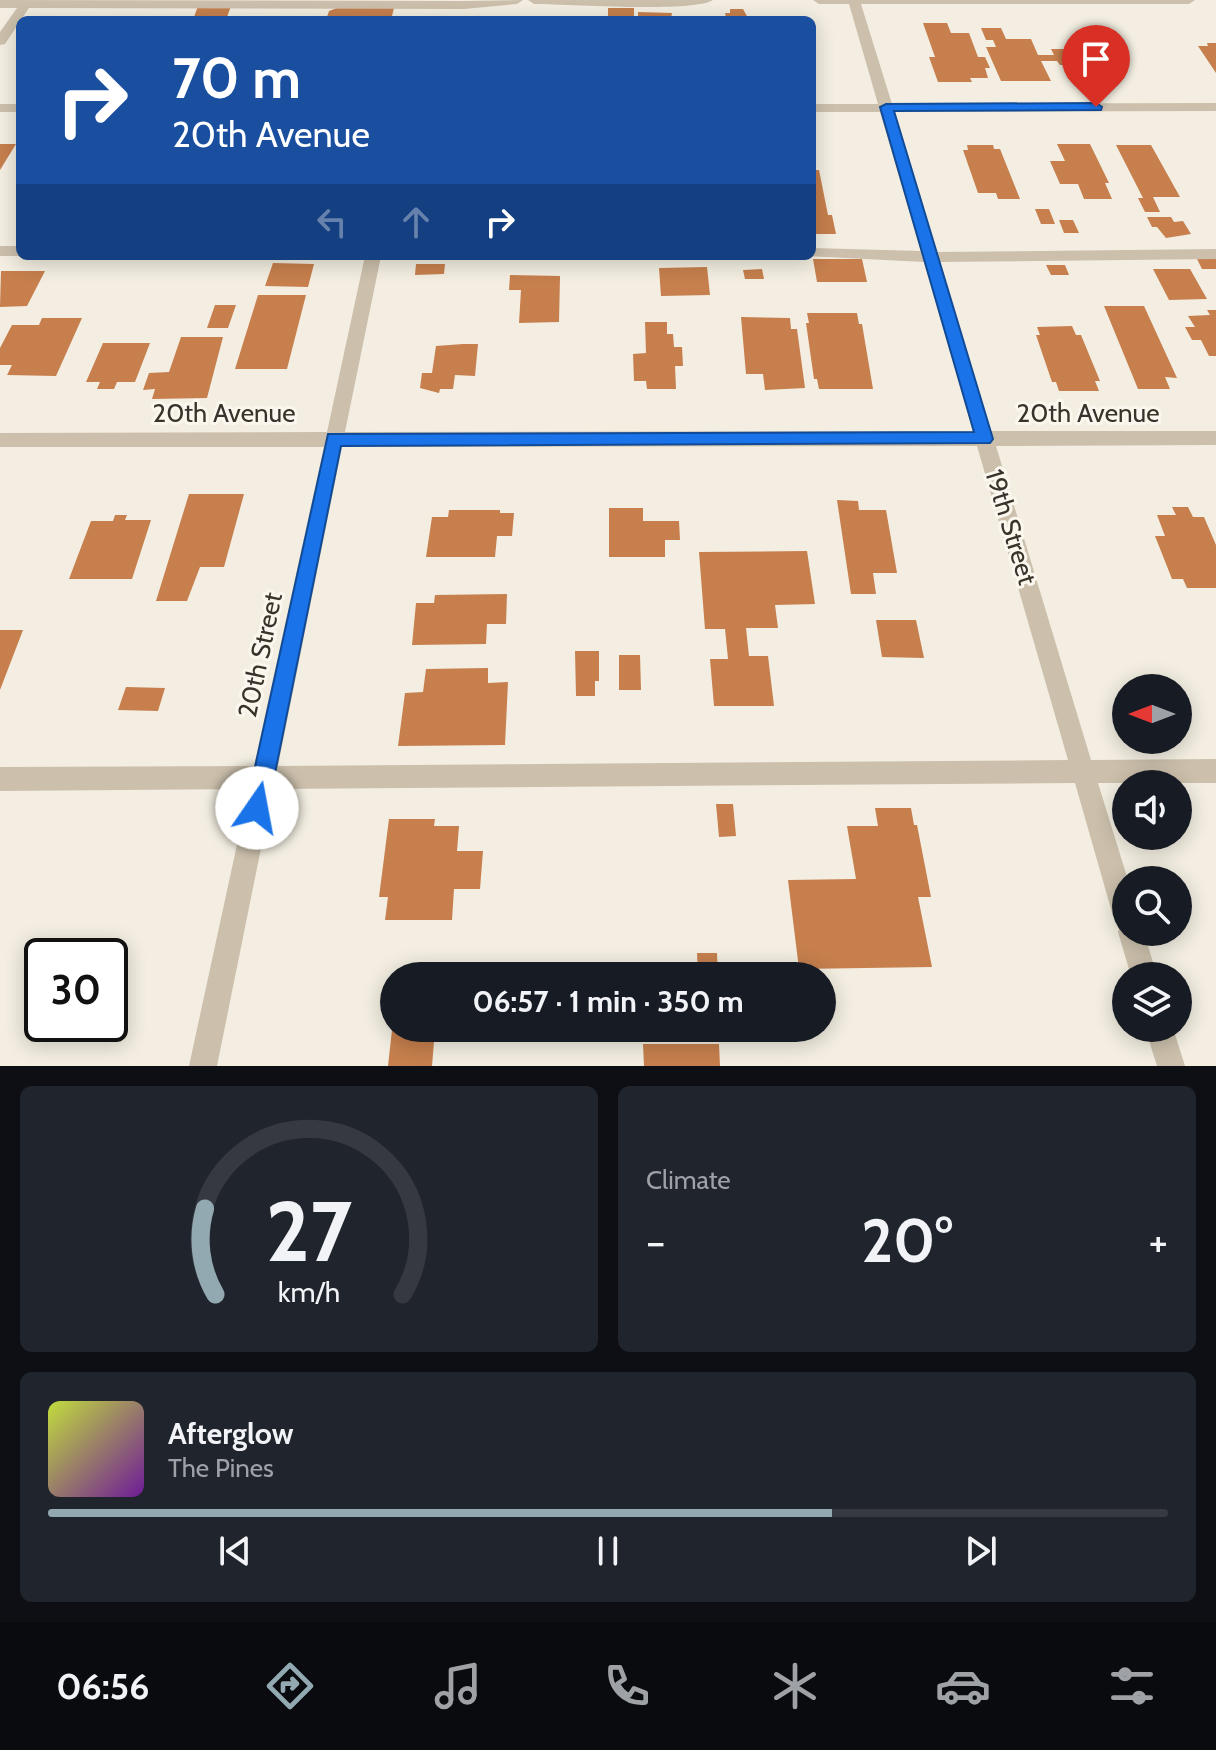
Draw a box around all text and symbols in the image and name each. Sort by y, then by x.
pin [1062,25,1130,107]
icon: arrive [1074,37,1118,81]
text: 70 m [172,44,301,112]
icon: right [40,48,144,152]
text: 20th Avenue [172,112,370,156]
icon: left [310,200,354,244]
icon: ahead [394,200,438,244]
icon: right [478,200,522,244]
street label: 20th Avenue [153,397,295,429]
street label: 20th Avenue [1017,397,1159,429]
street label: 19th Street [978,466,1044,589]
street label: 20th Street [231,589,289,721]
north arrow [1112,674,1192,754]
map controls [1112,674,1192,1042]
position arrow [215,766,299,850]
button: sound [1112,770,1192,850]
button: search [1112,866,1192,946]
speed limit sign: 30 [24,938,128,1042]
button: layers [1112,962,1192,1042]
text: 06:57 · 1 min · 350 m [473,983,743,1020]
text: Climate [646,1164,731,1196]
text: 27 [266,1181,352,1282]
text: 20° [861,1204,953,1277]
text: − [646,1215,665,1268]
text: + [1149,1215,1168,1268]
text: km/h [278,1274,340,1309]
text: Afterglow [168,1415,294,1452]
text: The Pines [168,1452,274,1484]
icon: previous [213,1529,257,1573]
icon: pause [586,1529,630,1573]
icon: next [959,1529,1003,1573]
icon: directions [262,1658,318,1714]
icon: music [430,1658,486,1714]
icon: phone [599,1658,655,1714]
icon: climate [767,1658,823,1714]
icon: car [935,1658,991,1714]
icon: filters [1104,1658,1160,1714]
text: 06:56 [56,1664,149,1708]

